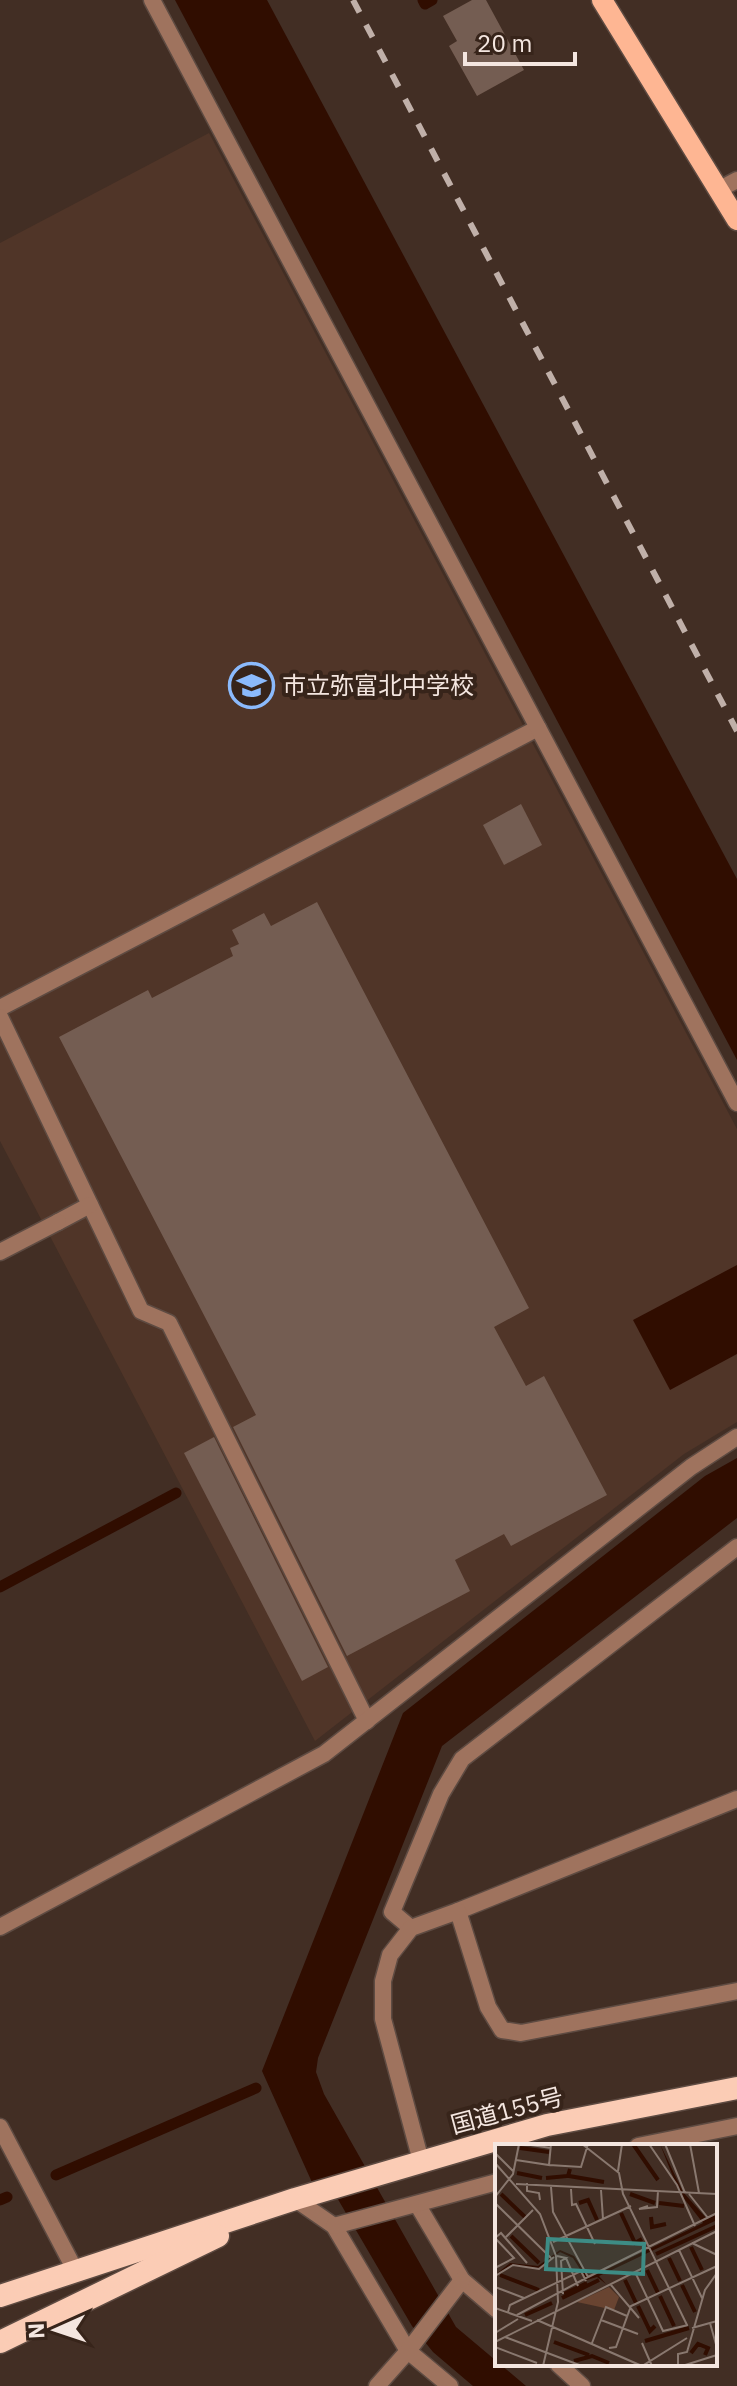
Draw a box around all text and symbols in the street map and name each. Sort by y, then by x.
scale bar [465,16,575,66]
text: 20 m [477,27,532,59]
school or university icon: 市立弥富北中学校 [227,662,275,710]
place label: 市立弥富北中学校 [282,669,474,701]
street label: 国道155号 [447,2080,567,2140]
inset map [495,2144,717,2366]
north arrow [16,2290,96,2370]
text: N [21,2322,50,2340]

